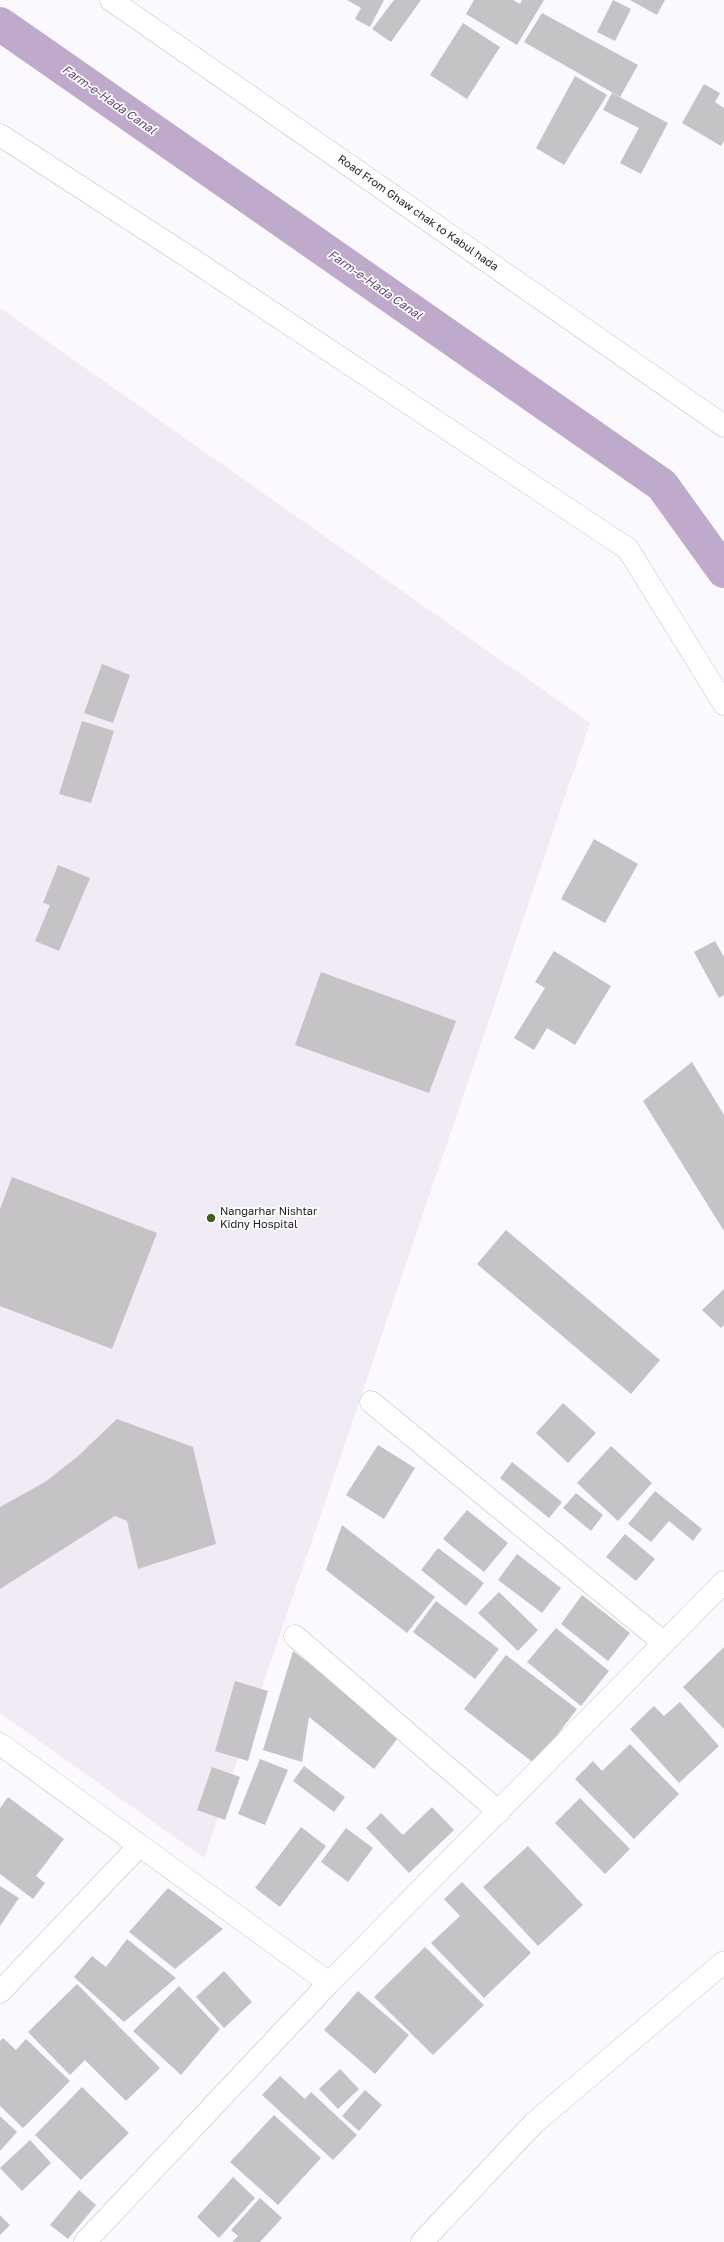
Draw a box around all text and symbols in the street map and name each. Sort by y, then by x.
water label: Farm-e-Hada Canal [59,62,159,138]
street label: Road From Ghaw chak to Kabul hada [335,152,501,274]
water label: Farm-e-Hada Canal [325,247,425,323]
place label: Nangarhar Nishtar Kidny Hospital [220,1205,317,1231]
marker: Nangarhar Nishtar Kidny Hospital [205,1212,217,1224]

